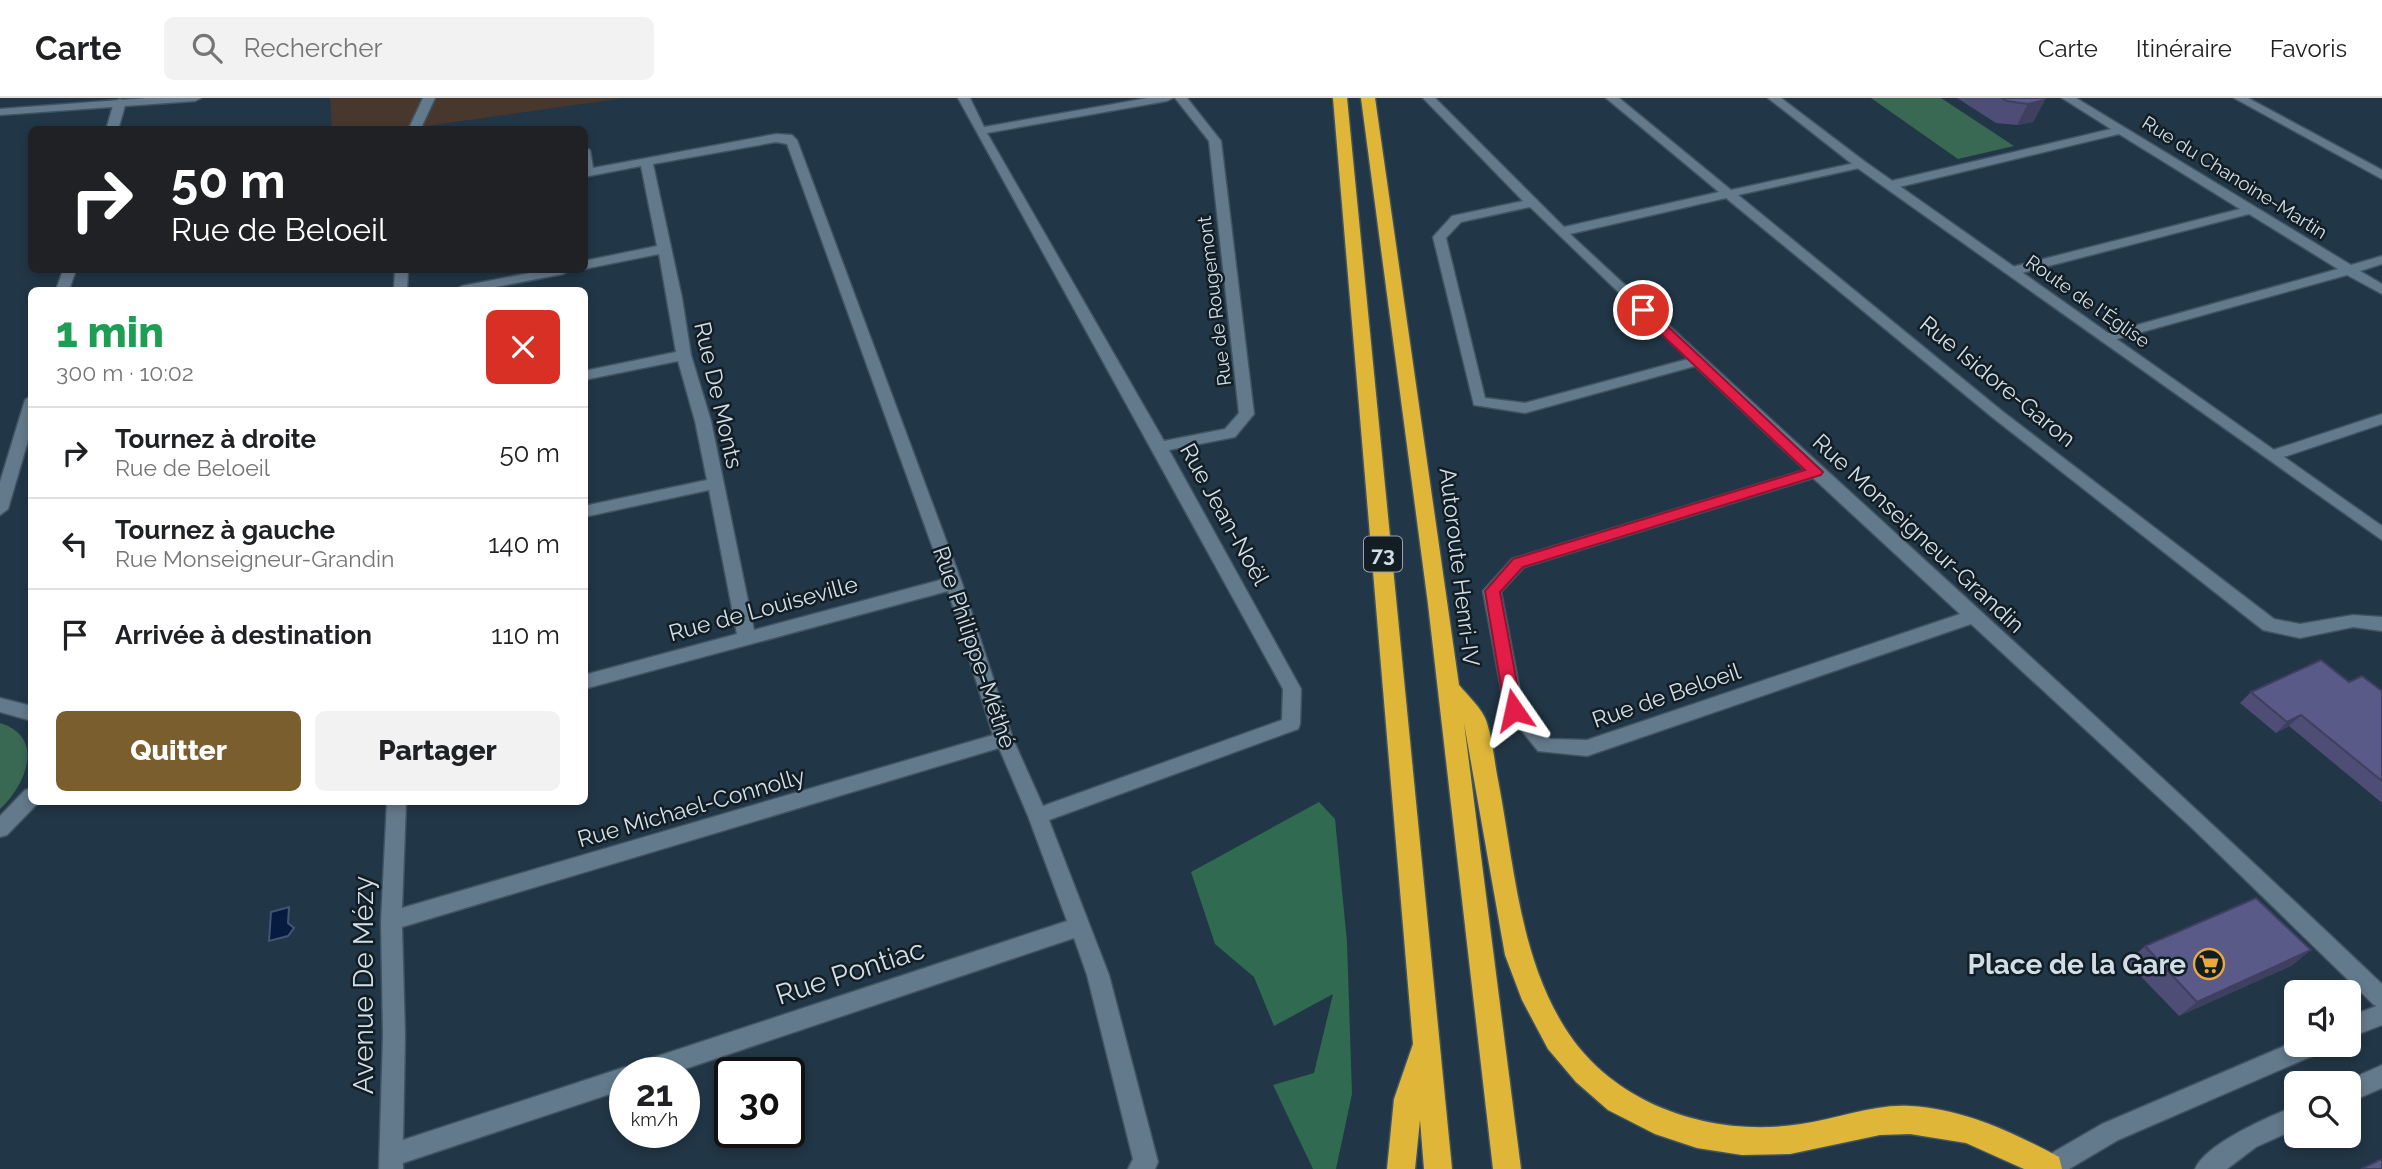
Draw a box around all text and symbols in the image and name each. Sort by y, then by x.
search box [164,17,654,80]
text: Carte [35,29,122,68]
icon: search [188,29,226,67]
text: Rechercher [244,33,383,63]
text: Carte [2038,34,2098,63]
text: Itinéraire [2136,34,2232,63]
text: Favoris [2270,34,2347,63]
street label: Rue du Chanoine-Martin [2138,111,2332,243]
text: 50 m [171,152,286,209]
icon: right [56,154,147,245]
text: Rue de Beloeil [171,211,387,248]
street label: Rue de Rougemont [1193,214,1235,387]
street label: Route de l'Église [2022,250,2154,352]
pin [1613,280,1673,340]
icon: arrive [1624,291,1662,329]
text: 1 min [56,308,164,357]
button: close [486,310,560,384]
street label: Rue Isidore-Garon [1915,310,2081,452]
street label: Rue De Monts [689,319,749,471]
text: 300 m · 10:02 [56,359,194,386]
text: Tournez à droite [115,424,316,454]
street label: Rue Monseigneur-Grandin [1808,428,2030,638]
icon: right [56,434,94,472]
text: 50 m [499,438,560,468]
street label: Rue Jean-Noël [1175,438,1276,590]
text: Rue de Beloeil [115,454,270,481]
street label: Autoroute Henri-IV [1434,466,1486,668]
text: Tournez à gauche [115,515,335,545]
icon: left [56,525,94,563]
text: 140 m [488,529,560,559]
road number: 73 [1364,536,1402,572]
street label: Rue Philippe-Méthé [928,543,1022,751]
text: Rue Monseigneur-Grandin [115,545,394,572]
street label: Rue de Louiseville [666,570,860,646]
icon: arrive [56,616,94,654]
text: Arrivée à destination [115,620,372,650]
text: 110 m [491,620,560,650]
street label: Rue de Beloeil [1588,657,1744,733]
position arrow [1477,673,1551,747]
button: Quitter [56,711,301,791]
button: Partager [315,711,560,791]
street label: Rue Michael-Connolly [574,762,808,852]
street label: Avenue De Mézy [347,876,380,1094]
street label: Rue Pontiac [771,932,929,1012]
supermarket icon: Place de la Gare [2192,947,2226,981]
place label: Place de la Gare [1967,948,2186,981]
map controls [2284,980,2361,1148]
button: sound [2284,980,2361,1057]
speed limit sign: 30 [714,1057,805,1148]
button: search [2284,1071,2361,1148]
text: 21 [636,1073,673,1114]
text: km/h [631,1109,678,1130]

